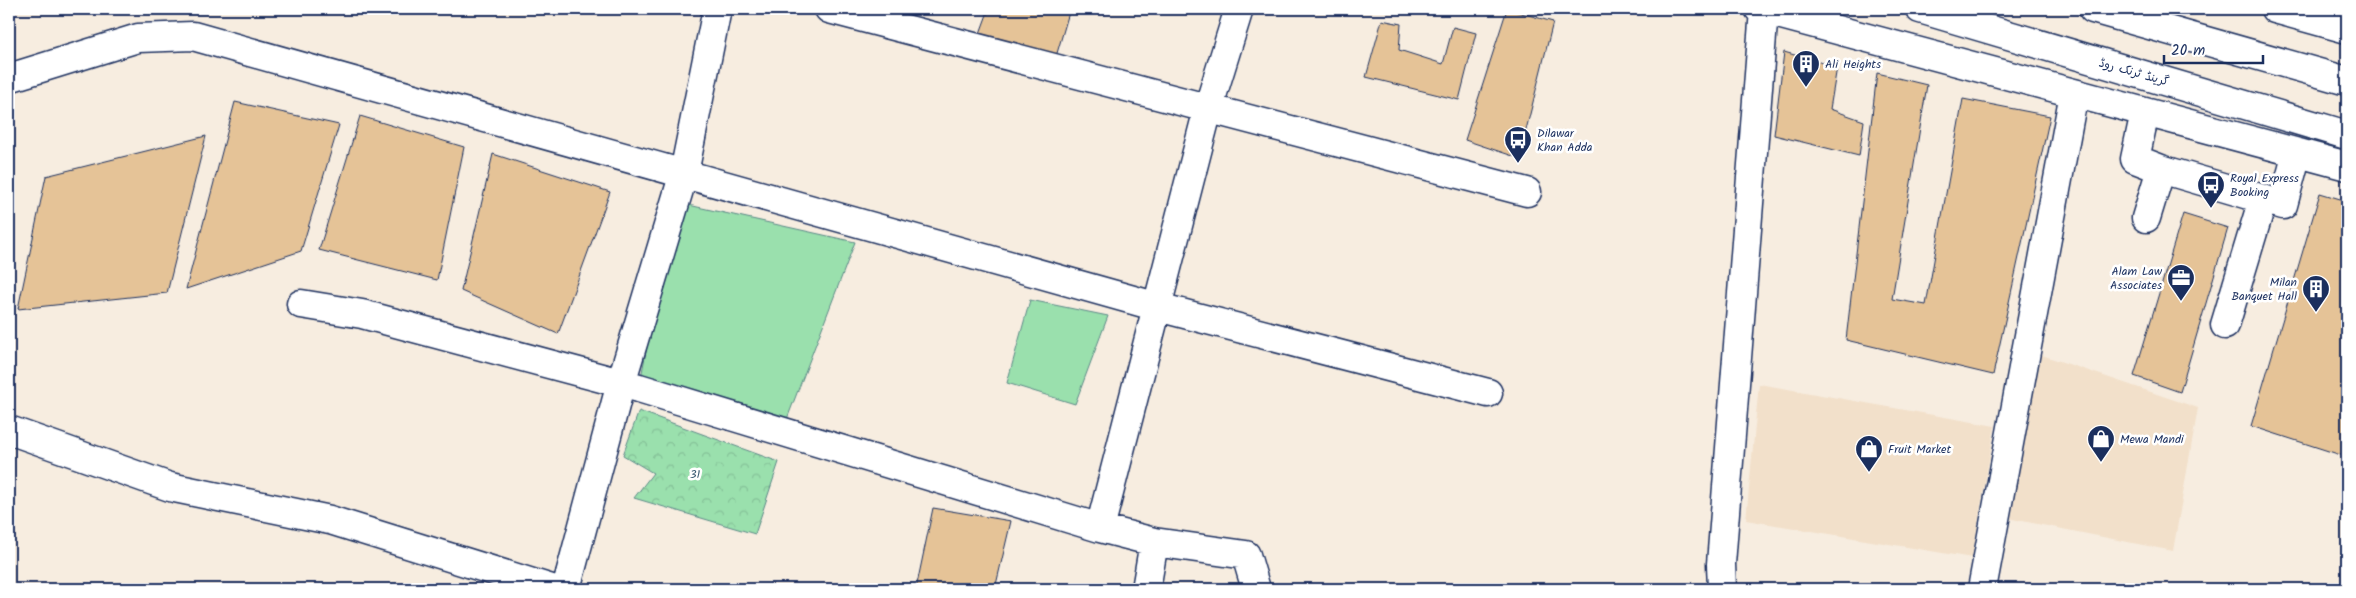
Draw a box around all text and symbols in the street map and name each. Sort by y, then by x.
scale bar [2164,32,2262,64]
text: 20 m [2171,39,2205,63]
building icon: Ali Heights [1791,49,1821,88]
street label: گرینڈ ٹرنک روڈ [2097,53,2171,92]
place label: Ali Heights [1825,55,1881,74]
place label: Dilawar Khan Adda [1537,124,1593,157]
bus stop icon: Dilawar Khan Adda [1503,125,1533,164]
place label: Royal Express Booking [2230,169,2299,202]
bus stop icon: Royal Express Booking [2196,170,2226,209]
place label: Alam Law Associates [2110,262,2163,295]
office icon: Alam Law Associates [2166,263,2196,302]
place label: Milan Banquet Hall [2231,273,2297,306]
building icon: Milan Banquet Hall [2301,274,2331,313]
shop icon: Mewa Mandi [2086,424,2116,463]
place label: Mewa Mandi [2120,430,2185,449]
shop icon: Fruit Market [1854,434,1884,473]
place label: Fruit Market [1888,440,1951,459]
park label: 31 [690,465,701,484]

